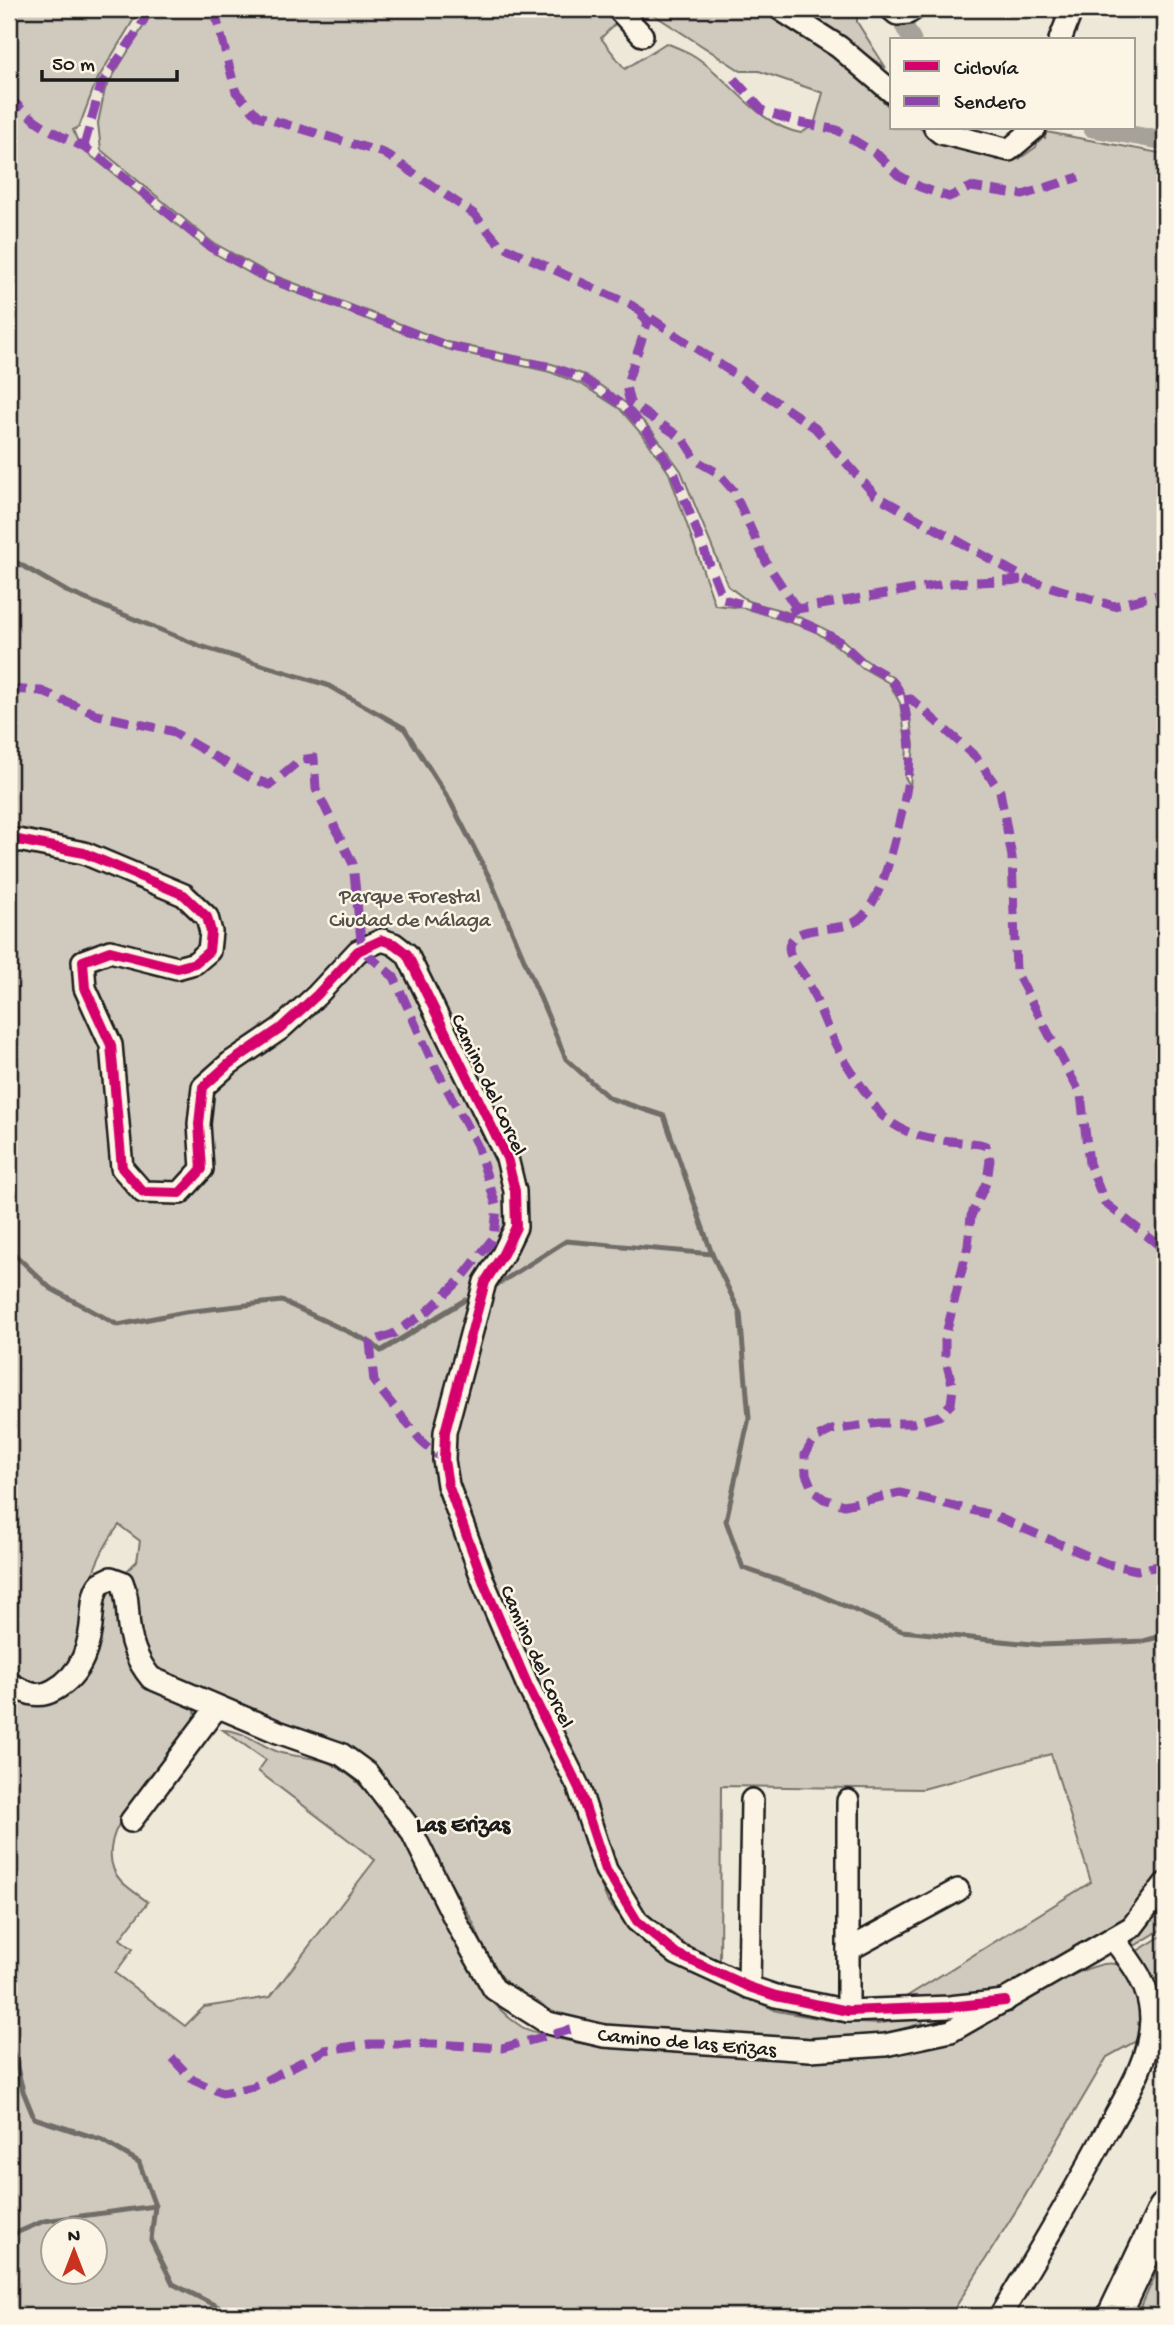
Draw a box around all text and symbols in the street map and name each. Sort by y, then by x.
scale bar [42,38,177,82]
legend [890,38,1136,130]
text: 50 m [52,54,95,79]
text: Ciclovía [954,58,1019,83]
text: Sendero [954,92,1026,117]
park label: Parque Forestal Ciudad de Málaga [329,886,492,935]
street label: Camino del Corcel [443,1011,531,1160]
street label: Camino del Corcel [492,1582,577,1733]
district label: Las Erizas [416,1813,511,1840]
street label: Camino de las Erizas [596,2024,778,2065]
north arrow [38,2216,108,2286]
text: N [68,2226,80,2249]

